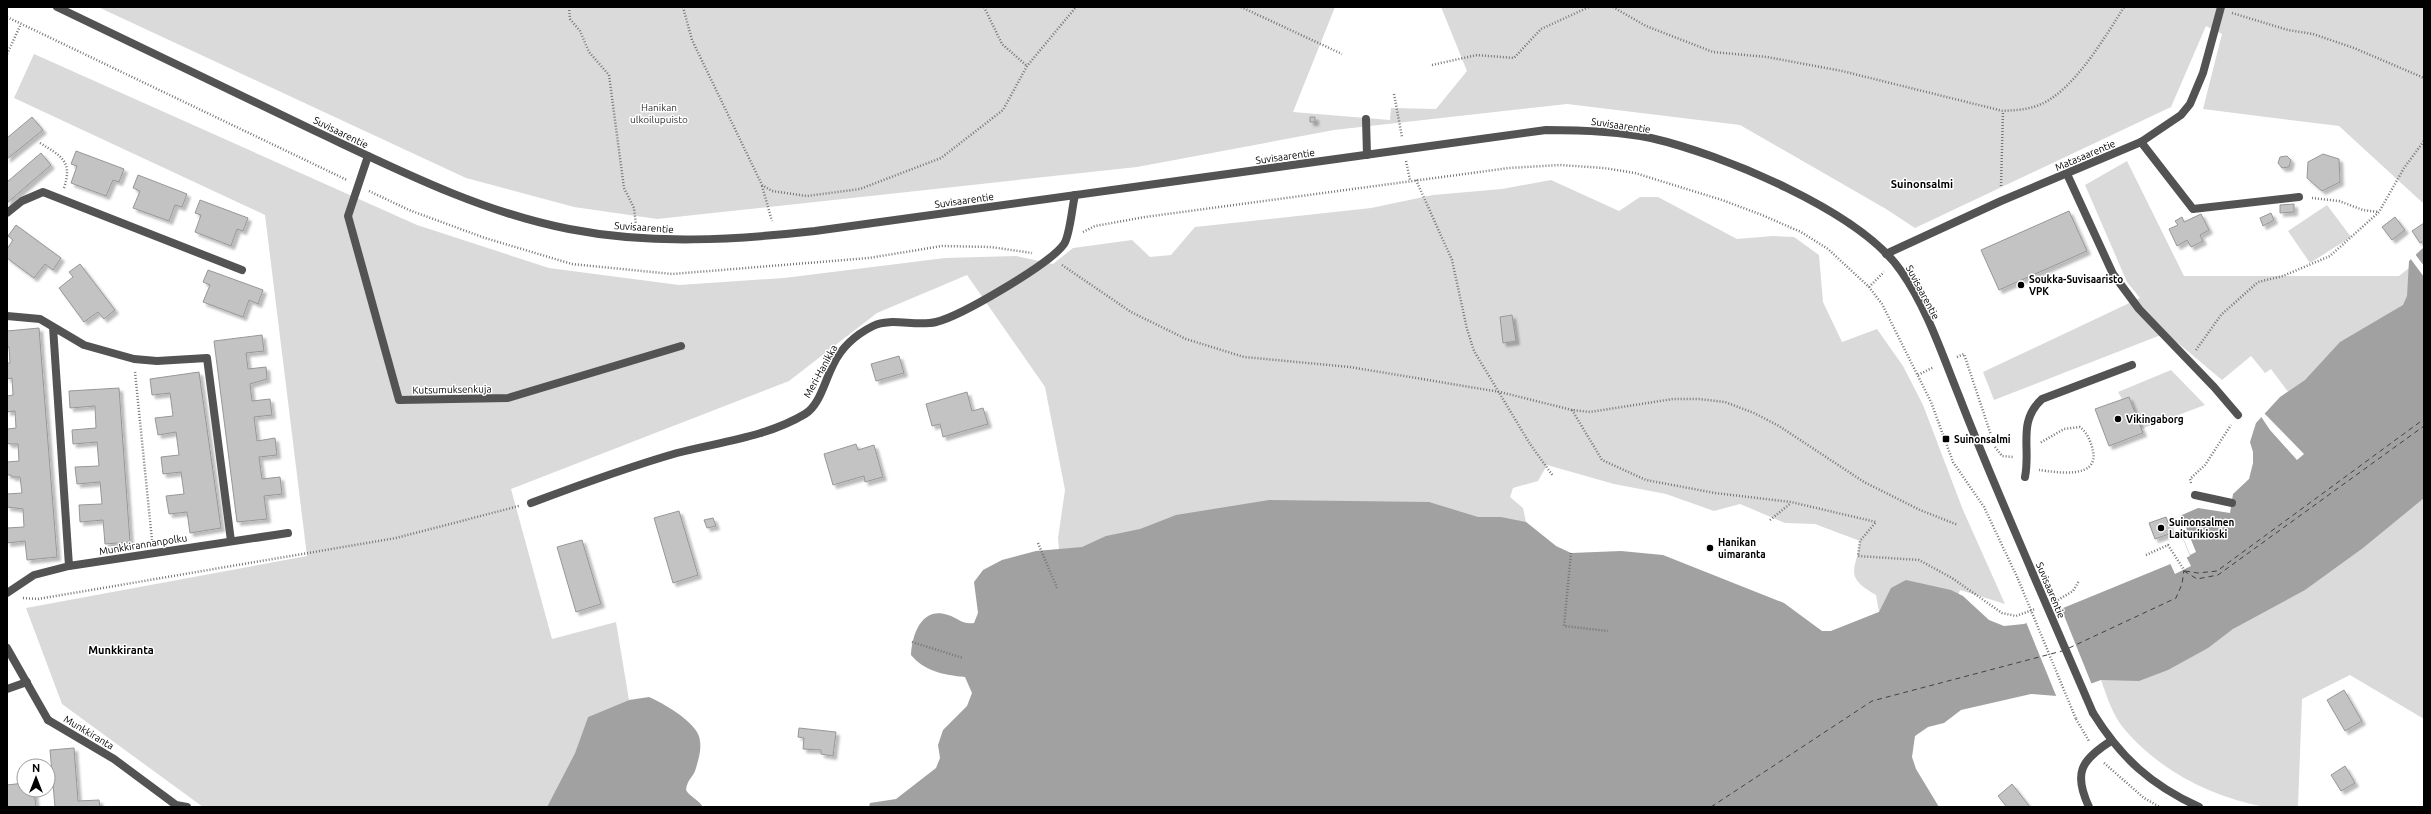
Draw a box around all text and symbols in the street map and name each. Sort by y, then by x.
park label: Hanikan ulkoilupuisto [630,102,688,125]
street label: Suvisaarentie [312,114,370,150]
street label: Suvisaarentie [1591,116,1651,135]
street label: Matasaarentie [2053,138,2117,173]
street label: Suvisaarentie [1255,147,1315,166]
district label: Suinonsalmi [1891,178,1953,190]
street label: Suvisaarentie [934,191,994,210]
street label: Suvisaarentie [614,220,674,235]
street label: Suvisaarentie [1904,263,1941,321]
place label: Soukka-Suvisaaristo VPK [2029,274,2123,297]
marker: Soukka-Suvisaaristo VPK [2016,280,2026,290]
street label: Meri-Hanikka [801,343,840,400]
street label: Kutsumuksenkuja [412,383,492,396]
marker: Vikingaborg [2113,414,2123,424]
place label: Vikingaborg [2126,414,2184,425]
marker: Suinonsalmi [1941,434,1951,444]
place label: Suinonsalmi [1954,434,2011,445]
place label: Suinonsalmen Laiturikioski [2169,517,2235,540]
marker: Suinonsalmen Laiturikioski [2156,523,2166,533]
street label: Munkkirannanpolku [98,532,188,557]
place label: Hanikan uimaranta [1718,537,1766,560]
marker: Hanikan uimaranta [1705,543,1715,553]
street label: Suvisaarentie [2034,561,2067,620]
district label: Munkkiranta [88,644,154,656]
street label: Munkkiranta [62,713,116,752]
north arrow [16,758,56,798]
text: N [32,762,40,774]

